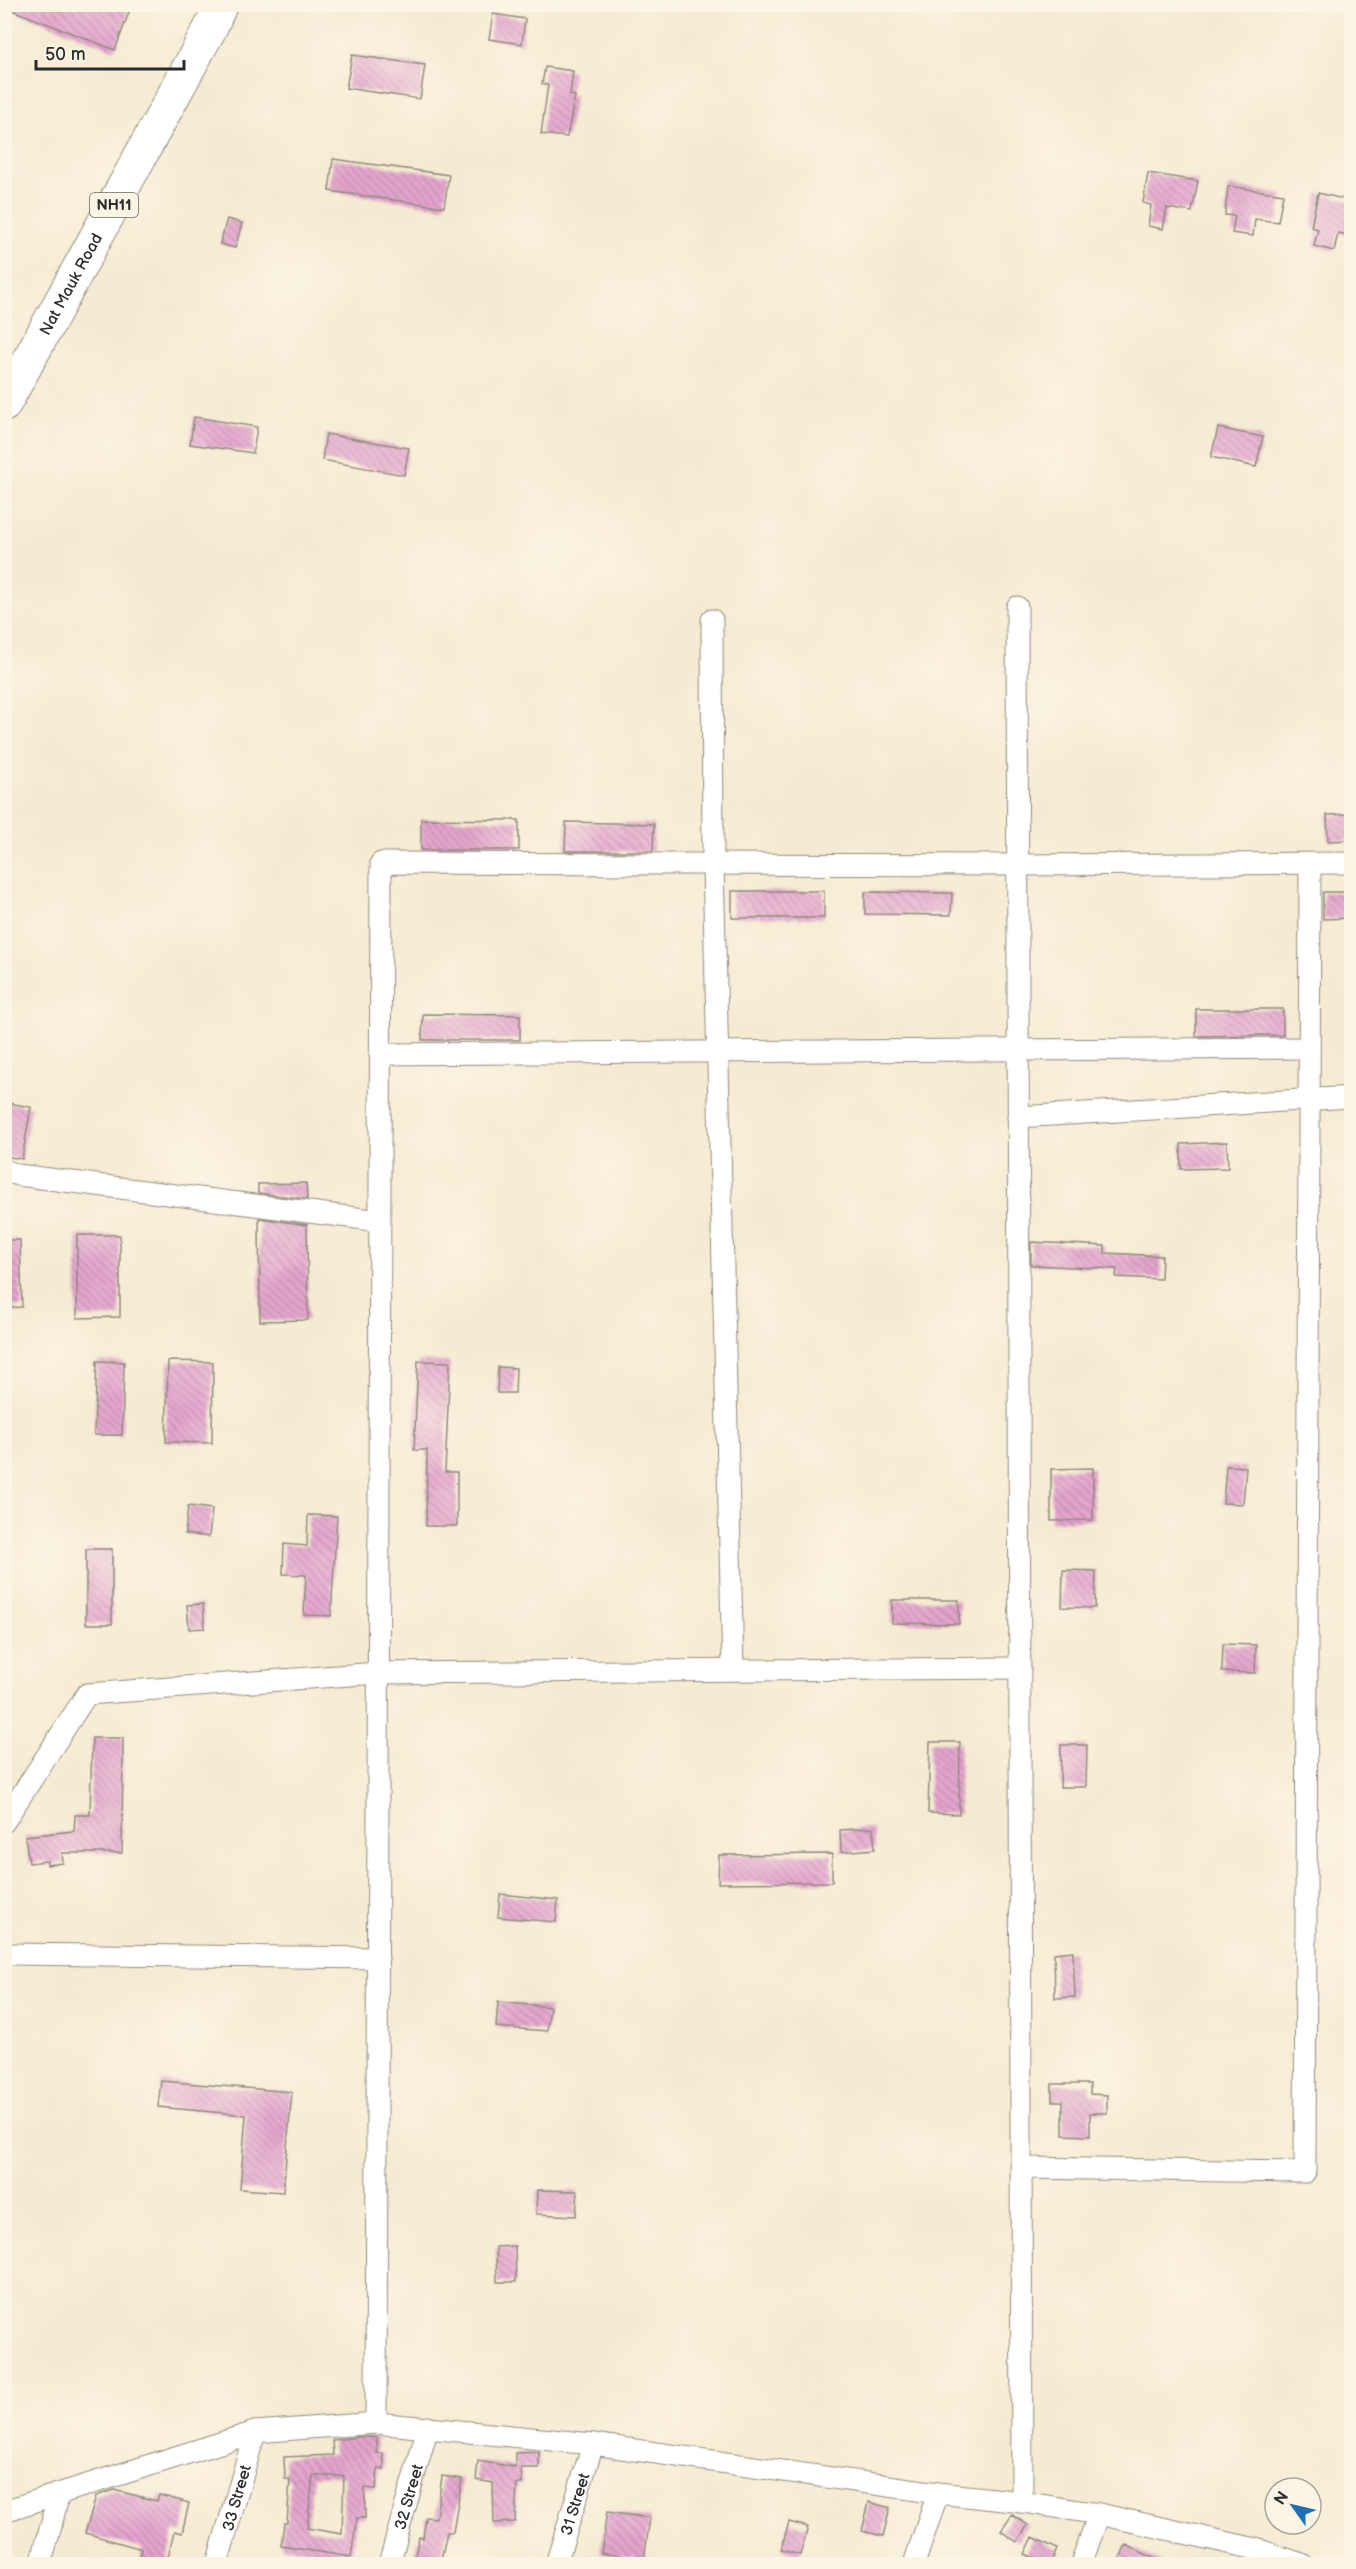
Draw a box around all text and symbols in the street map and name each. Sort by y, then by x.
scale bar [36,33,184,71]
text: 50 m [45,44,86,65]
road number: NH11 [90,193,138,217]
street label: Nat Mauk Road [36,231,107,339]
street label: 32 Street [391,2462,428,2532]
street label: 33 Street [219,2463,256,2533]
street label: 31 Street [557,2471,595,2538]
north arrow [1263,2476,1323,2536]
text: N [1271,2488,1293,2509]

